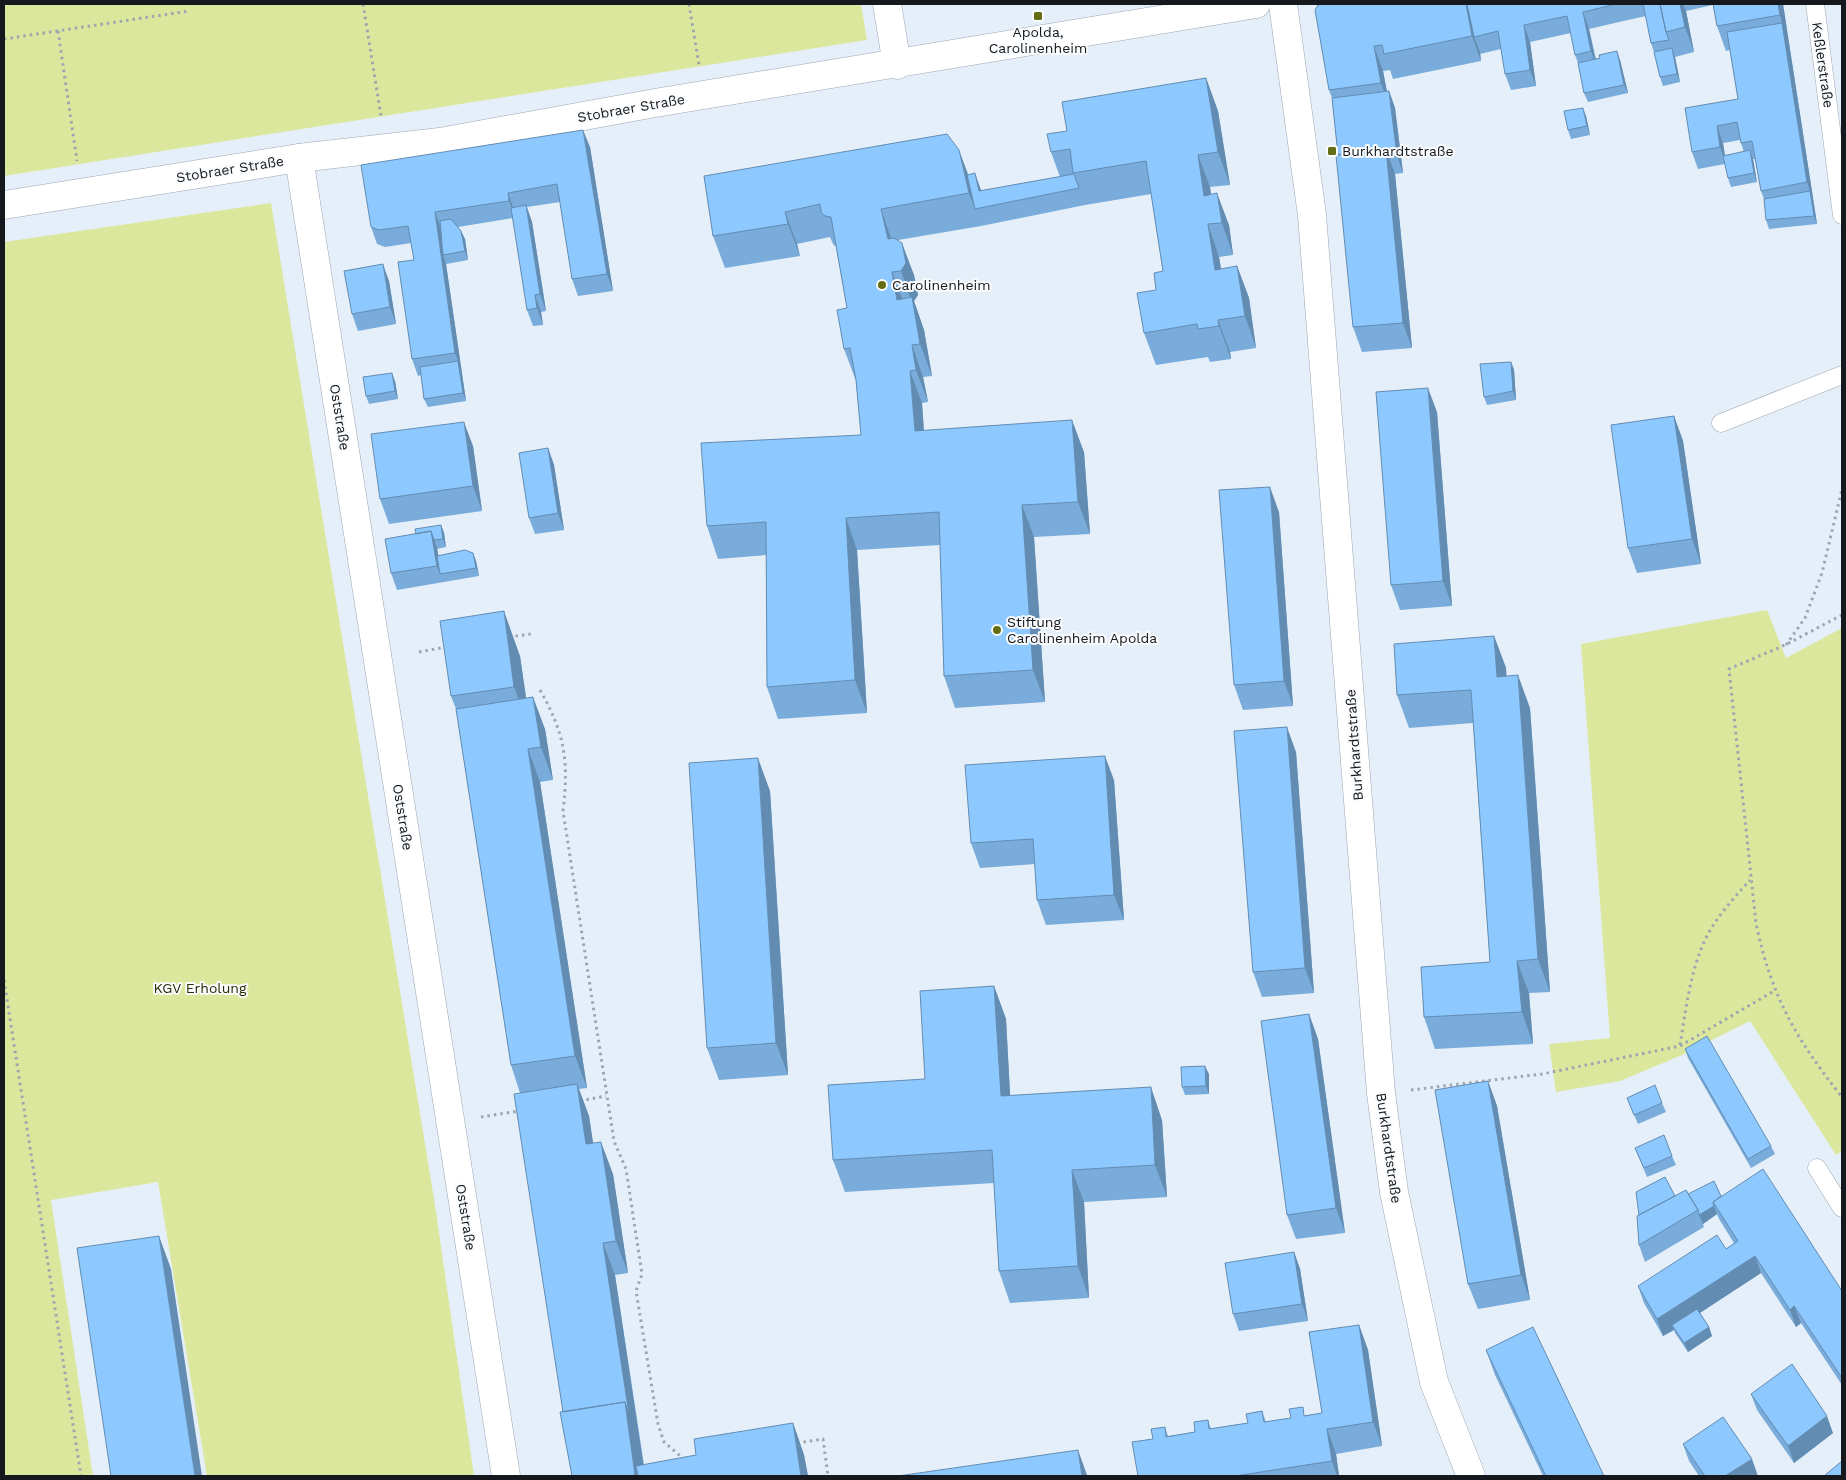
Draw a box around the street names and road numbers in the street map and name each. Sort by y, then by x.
street label: Keßlerstraße [1809,21,1837,109]
street label: Stobraer Straße [576,91,686,125]
street label: Stobraer Straße [175,153,285,185]
street label: Oststraße [327,383,353,451]
street label: Burkhardtstraße [1342,689,1366,801]
street label: Oststraße [390,783,416,851]
street label: Burkhardtstraße [1373,1092,1405,1204]
street label: Oststraße [453,1183,479,1251]

